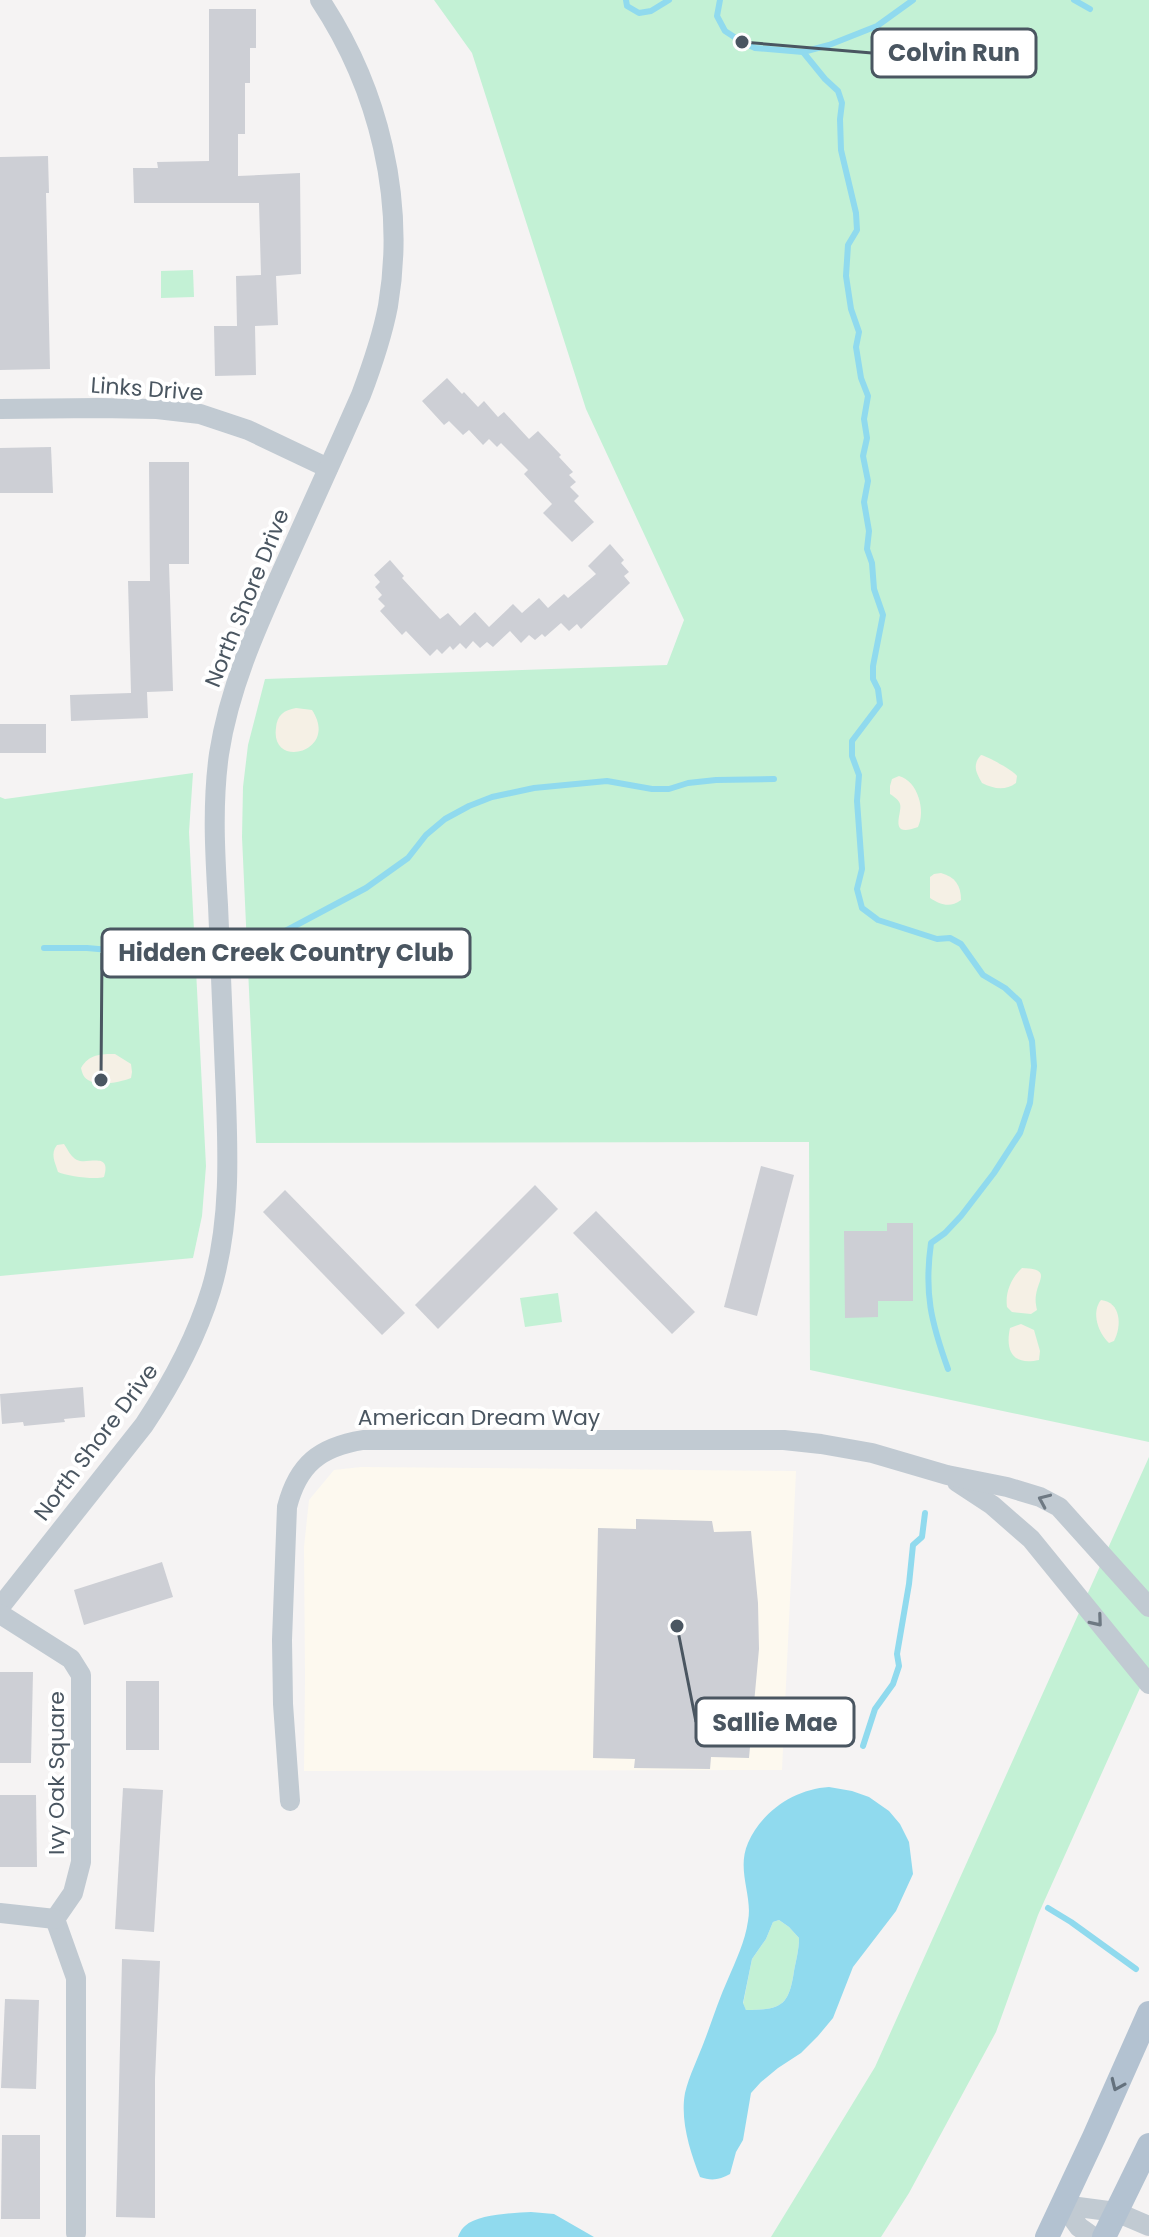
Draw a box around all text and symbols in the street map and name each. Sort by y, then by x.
callout: Colvin Run [872,29,1036,77]
text: Colvin Run [888,36,1020,69]
street label: Links Drive [90,370,204,408]
street label: North Shore Drive [197,504,297,692]
callout: Hidden Creek Country Club [102,929,470,977]
text: Hidden Creek Country Club [118,936,454,969]
street label: North Shore Drive [27,1357,165,1527]
street label: American Dream Way [358,1402,601,1433]
one-way arrow [1038,1494,1052,1510]
one-way arrow [1087,1612,1102,1626]
street label: Ivy Oak Square [41,1691,72,1855]
callout: Sallie Mae [696,1698,854,1746]
text: Sallie Mae [712,1706,838,1739]
one-way arrow [1111,2076,1127,2091]

